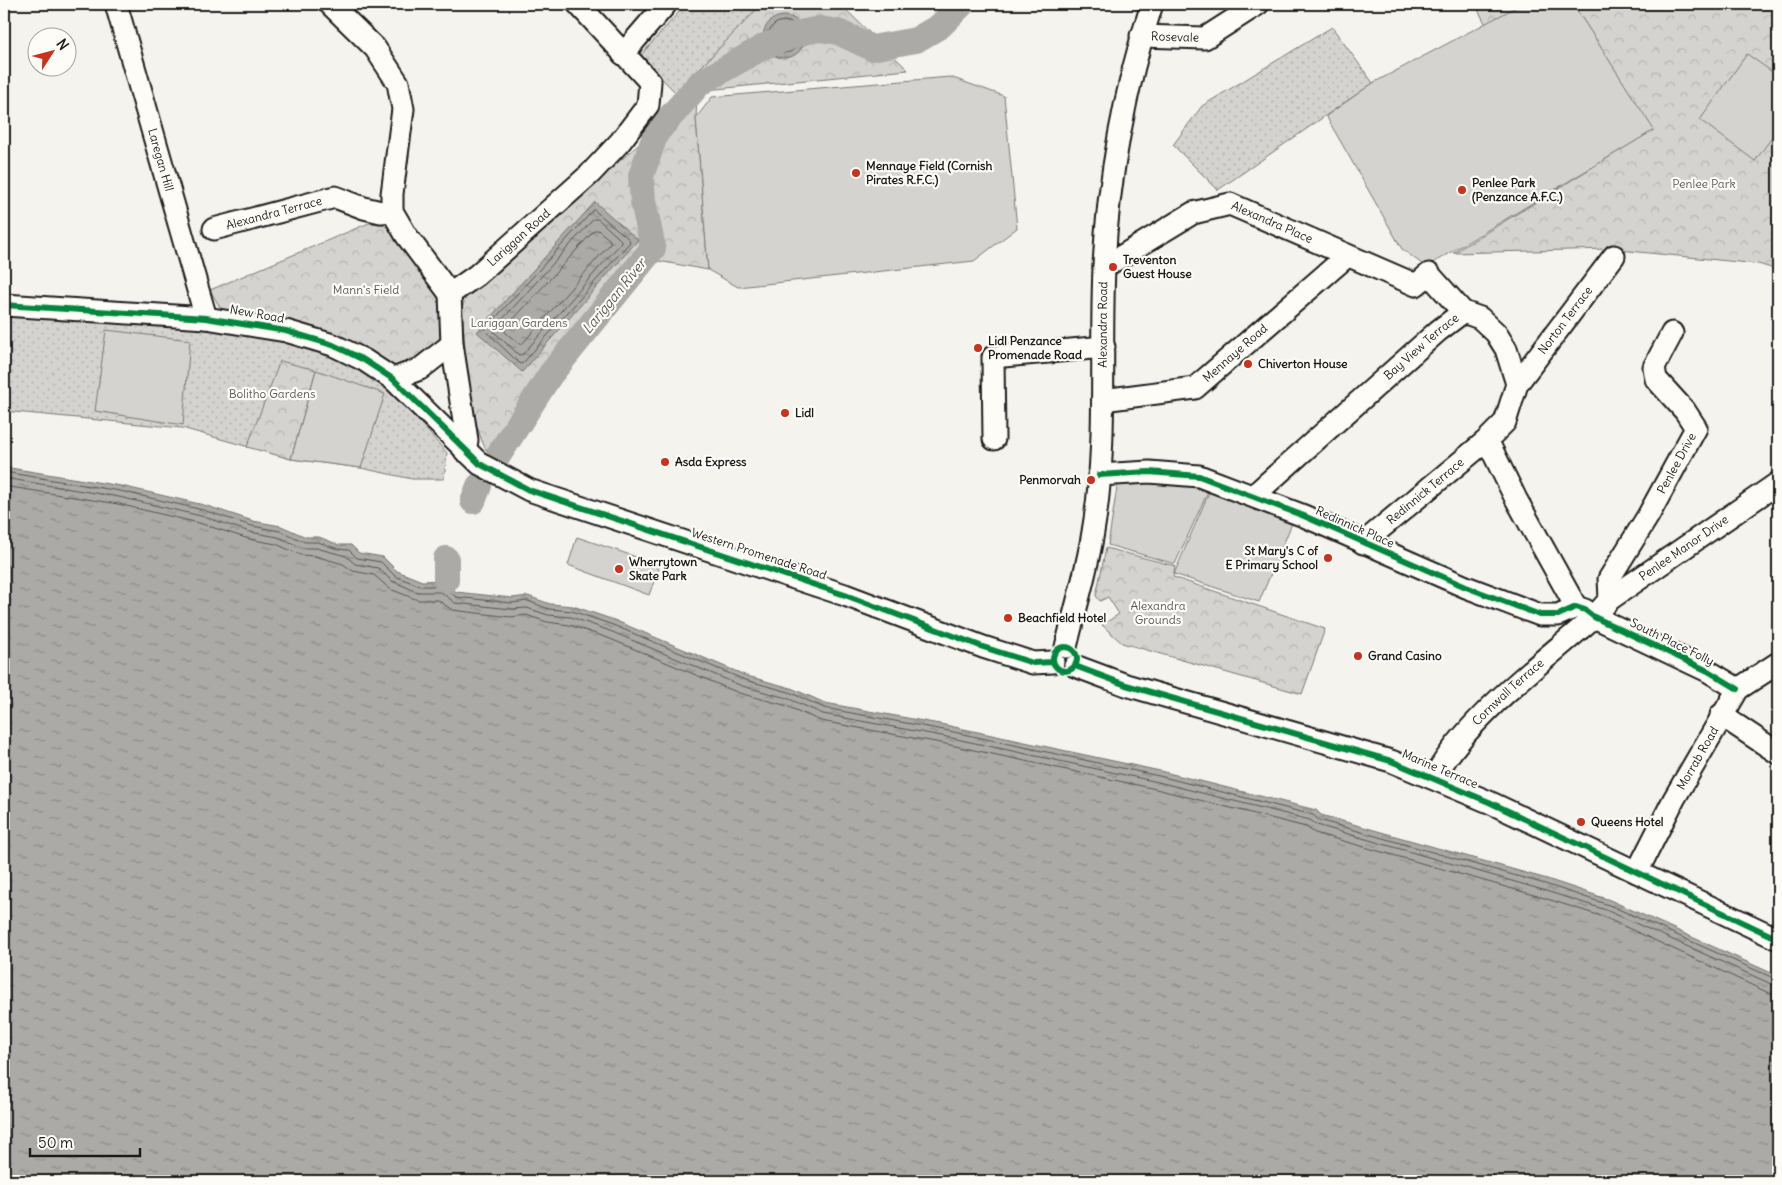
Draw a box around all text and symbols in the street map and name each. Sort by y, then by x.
north arrow [28,28,78,78]
street label: Rosevale [1151,28,1199,45]
text: N [52,35,73,54]
street label: Laregan Hill [145,127,177,193]
place label: Mennaye Field (Cornish Pirates R.F.C.) [866,158,992,188]
marker: Mennaye Field (Cornish Pirates R.F.C.) [850,167,862,179]
place label: Penlee Park (Penzance A.F.C.) [1472,175,1563,205]
park label: Penlee Park [1672,176,1736,191]
marker: Penlee Park (Penzance A.F.C.) [1456,184,1468,196]
street label: Alexandra Terrace [224,193,323,233]
street label: Alexandra Place [1229,198,1315,246]
street label: Lariggan Road [484,205,553,269]
place label: Treventon Guest House [1123,252,1192,281]
water label: Lariggan River [578,253,651,337]
marker: Treventon Guest House [1107,261,1119,273]
street label: Alexandra Road [1095,281,1110,368]
park label: Mann's Field [333,282,399,297]
street label: Norton Terrace [1534,283,1595,357]
street label: New Road [229,301,286,326]
street label: Bay View Terrace [1380,310,1461,383]
park label: Lariggan Gardens [470,315,568,330]
street label: Mennaye Road [1199,320,1270,385]
place label: Lidl Penzance Promenade Road [988,333,1082,362]
marker: Lidl Penzance Promenade Road [972,342,984,354]
place label: Chiverton House [1258,356,1348,371]
marker: Chiverton House [1242,358,1254,370]
park label: Bolitho Gardens [229,386,315,401]
place label: Lidl [795,405,814,420]
marker: Lidl [779,407,791,419]
street label: Penlee Drive [1654,430,1699,496]
place label: Asda Express [675,454,747,470]
street label: Redinnick Terrace [1383,454,1467,527]
marker: Asda Express [659,456,671,468]
place label: Penmorvah [1019,472,1081,487]
marker: Penmorvah [1085,474,1097,486]
street label: Redinnick Place [1314,503,1397,551]
street label: Penlee Manor Drive [1636,512,1731,584]
street label: Western Promenade Road [690,525,829,583]
place label: St Mary's C of E Primary School [1225,543,1319,573]
marker: St Mary's C of E Primary School [1322,552,1334,564]
place label: Wherrytown Skate Park [629,554,697,583]
marker: Wherrytown Skate Park [613,563,625,575]
park label: Alexandra Grounds [1130,598,1186,627]
place label: Beachfield Hotel [1018,610,1106,625]
marker: Beachfield Hotel [1002,612,1014,624]
street label: South Place Folly [1628,615,1717,668]
place label: Grand Casino [1368,648,1442,663]
marker: Grand Casino [1352,650,1364,662]
street label: Cornwall Terrace [1469,655,1547,728]
street label: Morrab Road [1673,724,1722,792]
street label: Marine Terrace [1400,746,1480,791]
place label: Queens Hotel [1591,814,1664,829]
marker: Queens Hotel [1575,816,1587,828]
scale bar [30,1125,140,1157]
text: 50 m [38,1133,73,1152]

